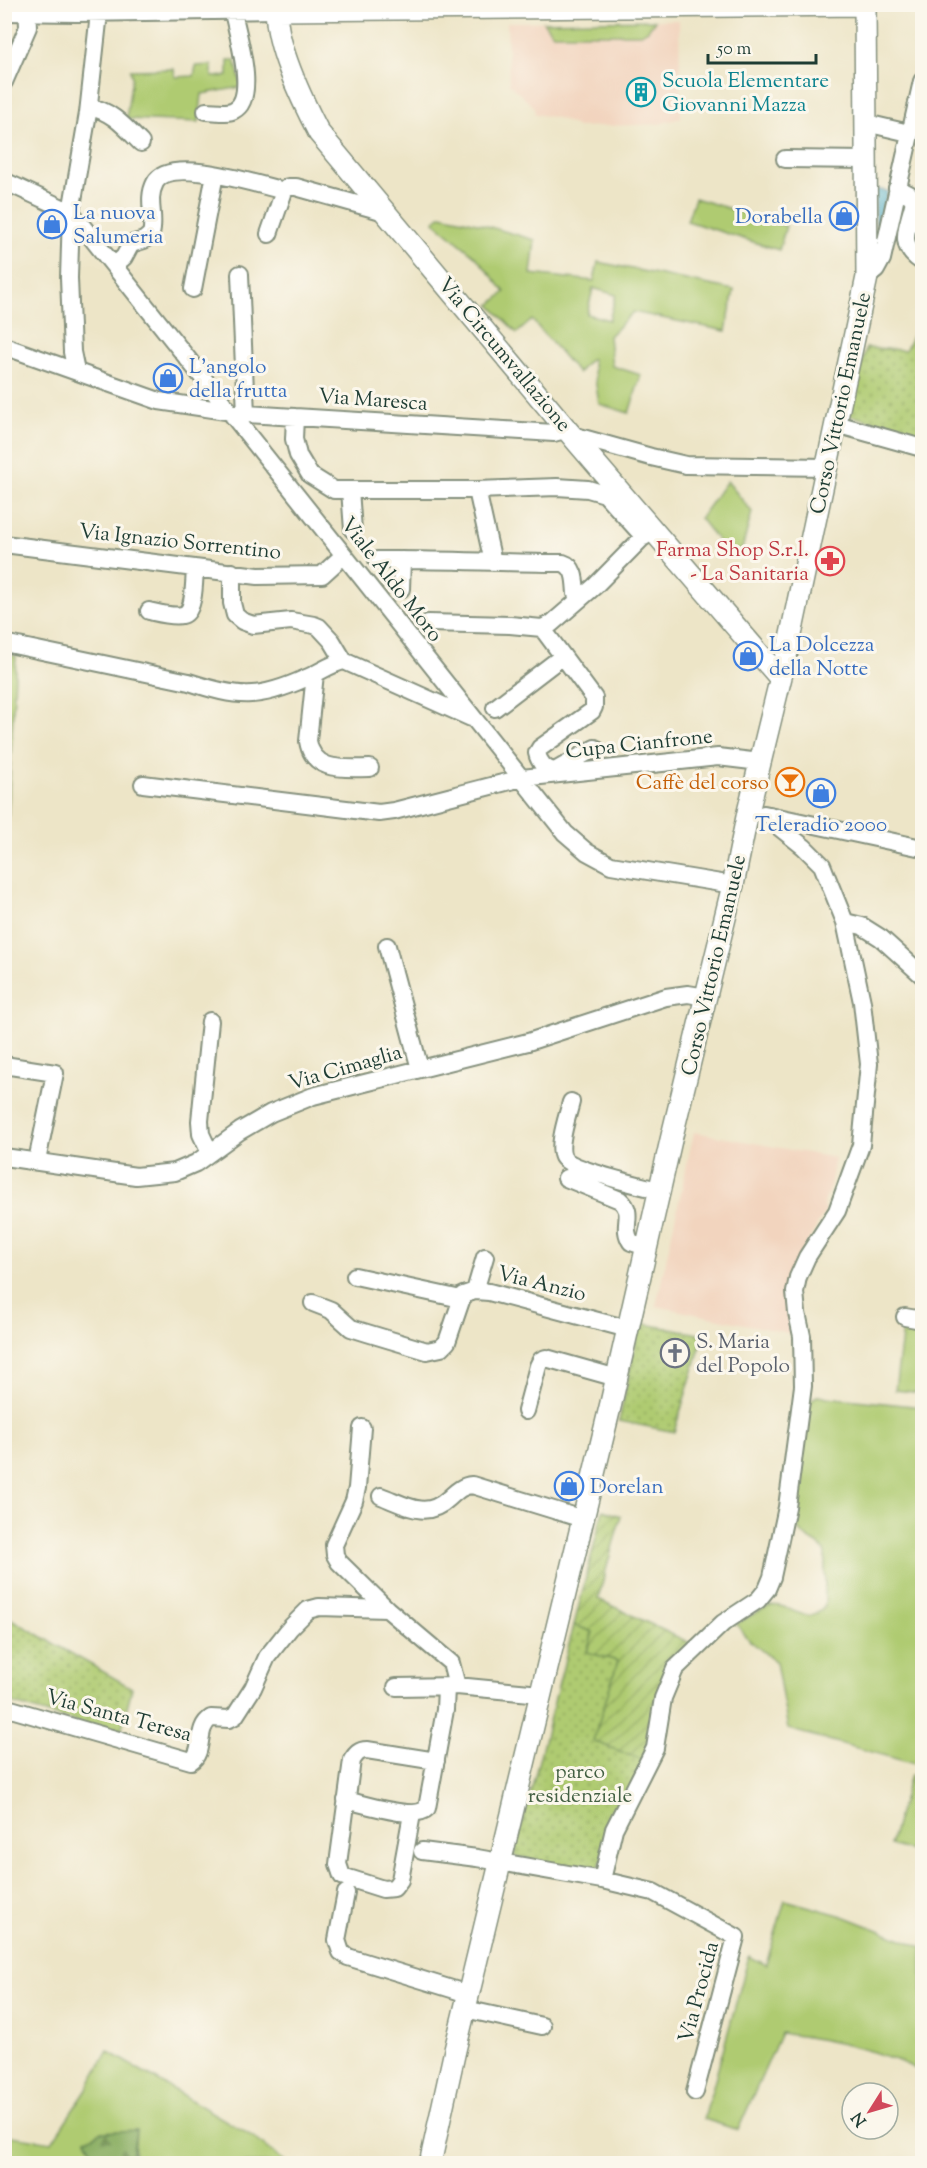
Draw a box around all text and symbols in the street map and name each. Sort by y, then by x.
scale bar [708,27,816,65]
text: 50 m [716,37,752,63]
place label: Scuola Elementare Giovanni Mazza [662,67,829,121]
building icon: Scuola Elementare Giovanni Mazza [625,76,657,108]
place label: La nuova Salumeria [73,199,164,253]
shop icon: Dorabella [828,200,860,232]
place label: Dorabella [735,203,823,233]
shop icon: La nuova Salumeria [36,208,68,240]
street label: Via Circumvallazione [430,271,577,439]
street label: Corso Vittorio Emanuele [804,290,880,517]
place label: L'angolo della frutta [189,353,288,407]
shop icon: L'angolo della frutta [152,362,184,394]
street label: Via Maresca [317,382,429,420]
street label: Viale Aldo Moro [332,511,449,649]
street label: Via Ignazio Sorrentino [77,517,282,569]
place label: Farma Shop S.r.l. - La Sanitaria [656,536,809,590]
pharmacy icon: Farma Shop S.r.l. - La Sanitaria [814,545,846,577]
place label: La Dolcezza della Notte [769,631,875,685]
shop icon: La Dolcezza della Notte [732,640,764,672]
street label: Cupa Cianfrone [564,722,714,768]
bar icon: Caffè del corso [774,766,806,798]
place label: Caffè del corso [636,769,769,799]
shop icon: Teleradio 2000 [805,777,837,809]
place label: Teleradio 2000 [755,811,887,841]
street label: Corso Vittorio Emanuele [675,852,755,1079]
street label: Via Cimaglia [285,1038,406,1099]
street label: Via Anzio [494,1259,589,1310]
place label: S. Maria del Popolo [696,1328,790,1382]
church icon: S. Maria del Popolo [659,1337,691,1369]
shop icon: Dorelan [553,1470,585,1502]
place label: Dorelan [590,1473,664,1503]
street label: Via Santa Teresa [42,1683,195,1751]
park label: parco residenziale [528,1758,632,1812]
street label: Via Procida [672,1938,728,2046]
north arrow [840,2081,900,2141]
text: N [847,2106,873,2131]

